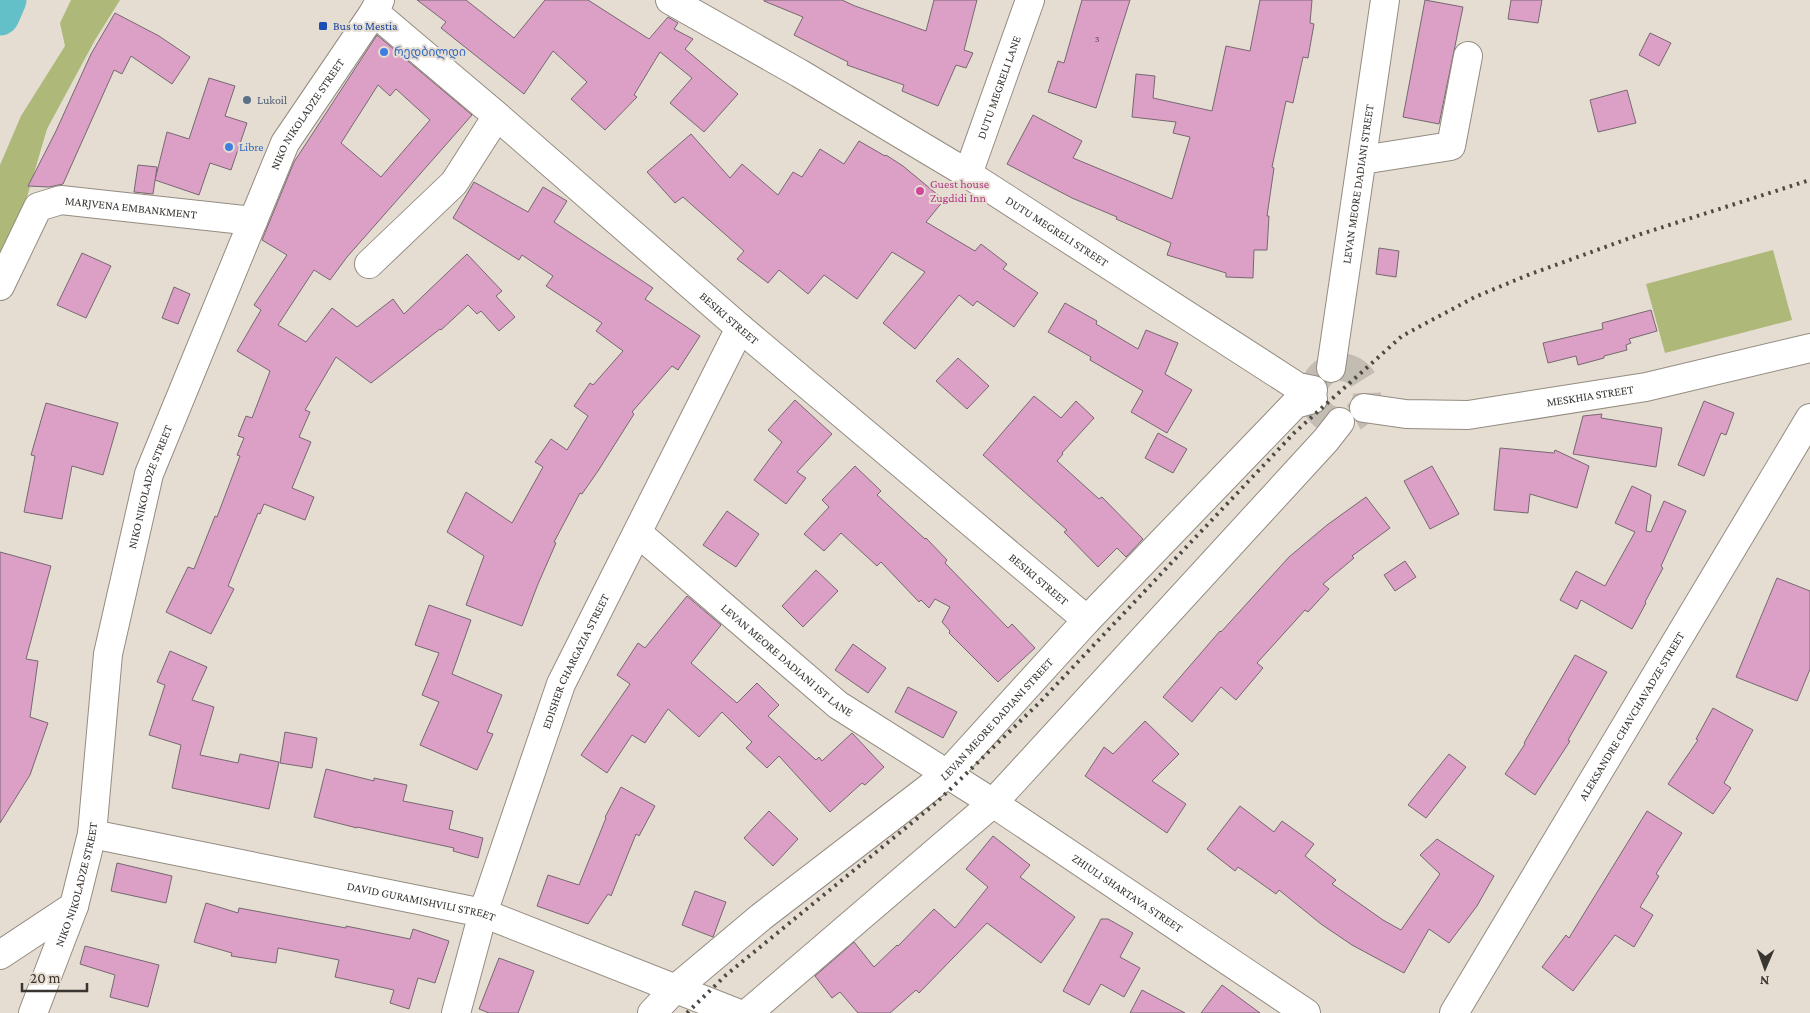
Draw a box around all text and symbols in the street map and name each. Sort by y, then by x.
place label: Bus to Mestia [333,19,398,33]
marker: Bus to Mestia [317,20,329,32]
street label: DUTU MEGRELI LANE [974,33,1024,141]
house number: 3 [1095,33,1100,44]
place label: რედბილდი [394,45,466,60]
marker: რედბილდი [378,46,390,58]
street label: NIKO NIKOLADZE STREET [268,56,348,172]
place label: Lukoil [257,93,287,107]
marker: Lukoil [241,94,253,106]
street label: LEVAN MEORE DADIANI STREET [1339,103,1377,265]
place label: Libre [239,140,264,154]
marker: Libre [223,141,235,153]
place label: Guest house Zugdidi Inn [930,177,989,205]
marker: Guest house Zugdidi Inn [914,185,926,197]
street label: MARJVENA EMBANKMENT [64,193,198,222]
street label: DUTU MEGRELI STREET [1003,193,1111,270]
street label: BESIKI STREET [697,289,762,348]
street label: MESKHIA STREET [1546,382,1635,410]
street label: NIKO NIKOLADZE STREET [125,422,176,550]
street label: BESIKI STREET [1006,550,1072,609]
street label: EDISHER CHARGAZIA STREET [539,591,612,731]
street label: LEVAN MEORE DADIANI 1ST LANE [718,601,856,720]
street label: ALEKSANDRE CHAVCHAVADZE STREET [1576,629,1688,803]
street label: LEVAN MEORE DADIANI STREET [938,655,1056,784]
street label: NIKO NIKOLADZE STREET [52,821,100,949]
street label: ZHIULI SHARTAVA STREET [1069,851,1186,936]
street label: DAVID GURAMISHVILI STREET [346,879,498,924]
north arrow [1740,943,1790,993]
scale bar [22,960,88,992]
text: 20 m [30,970,61,986]
text: N [1759,973,1770,989]

